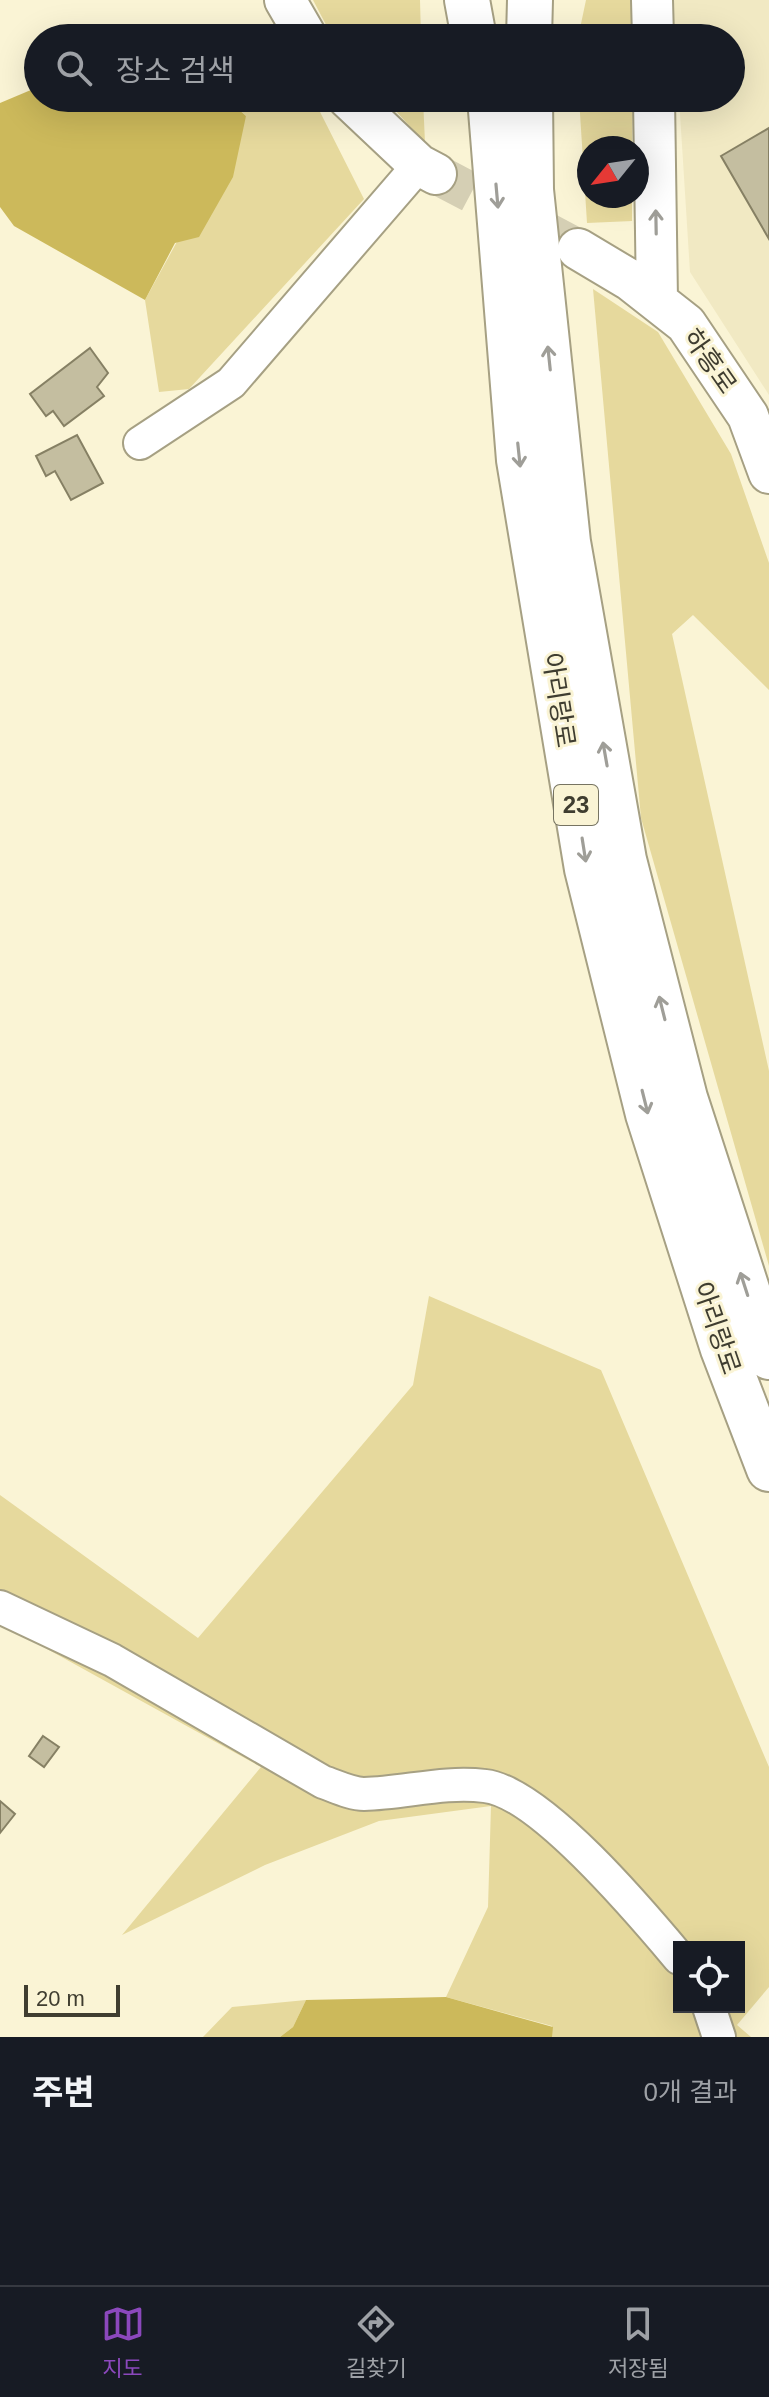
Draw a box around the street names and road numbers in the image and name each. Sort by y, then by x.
street label: 하흥로 [677,323,743,399]
street label: 아리랑로 [537,650,581,750]
road number: 23 [554,785,598,825]
street label: 아리랑로 [687,1278,747,1378]

